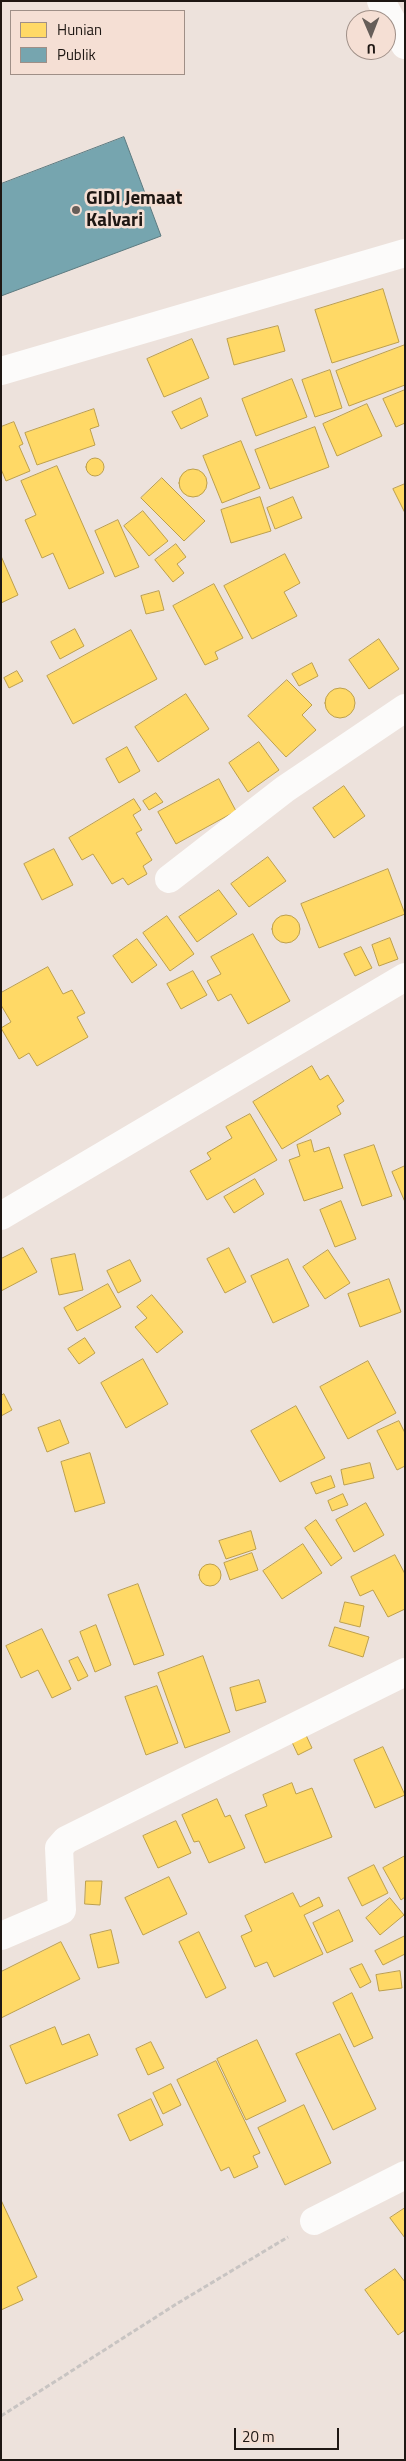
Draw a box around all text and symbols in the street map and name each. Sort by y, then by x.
legend [10,10,185,75]
north arrow [346,10,396,60]
text: Hunian [57,18,102,41]
text: U [366,39,376,60]
text: Publik [57,43,96,66]
place label: GIDI Jemaat Kalvari [86,188,182,232]
marker: GIDI Jemaat Kalvari [70,204,82,216]
scale bar [236,2418,341,2450]
text: 20 m [242,2425,275,2448]

